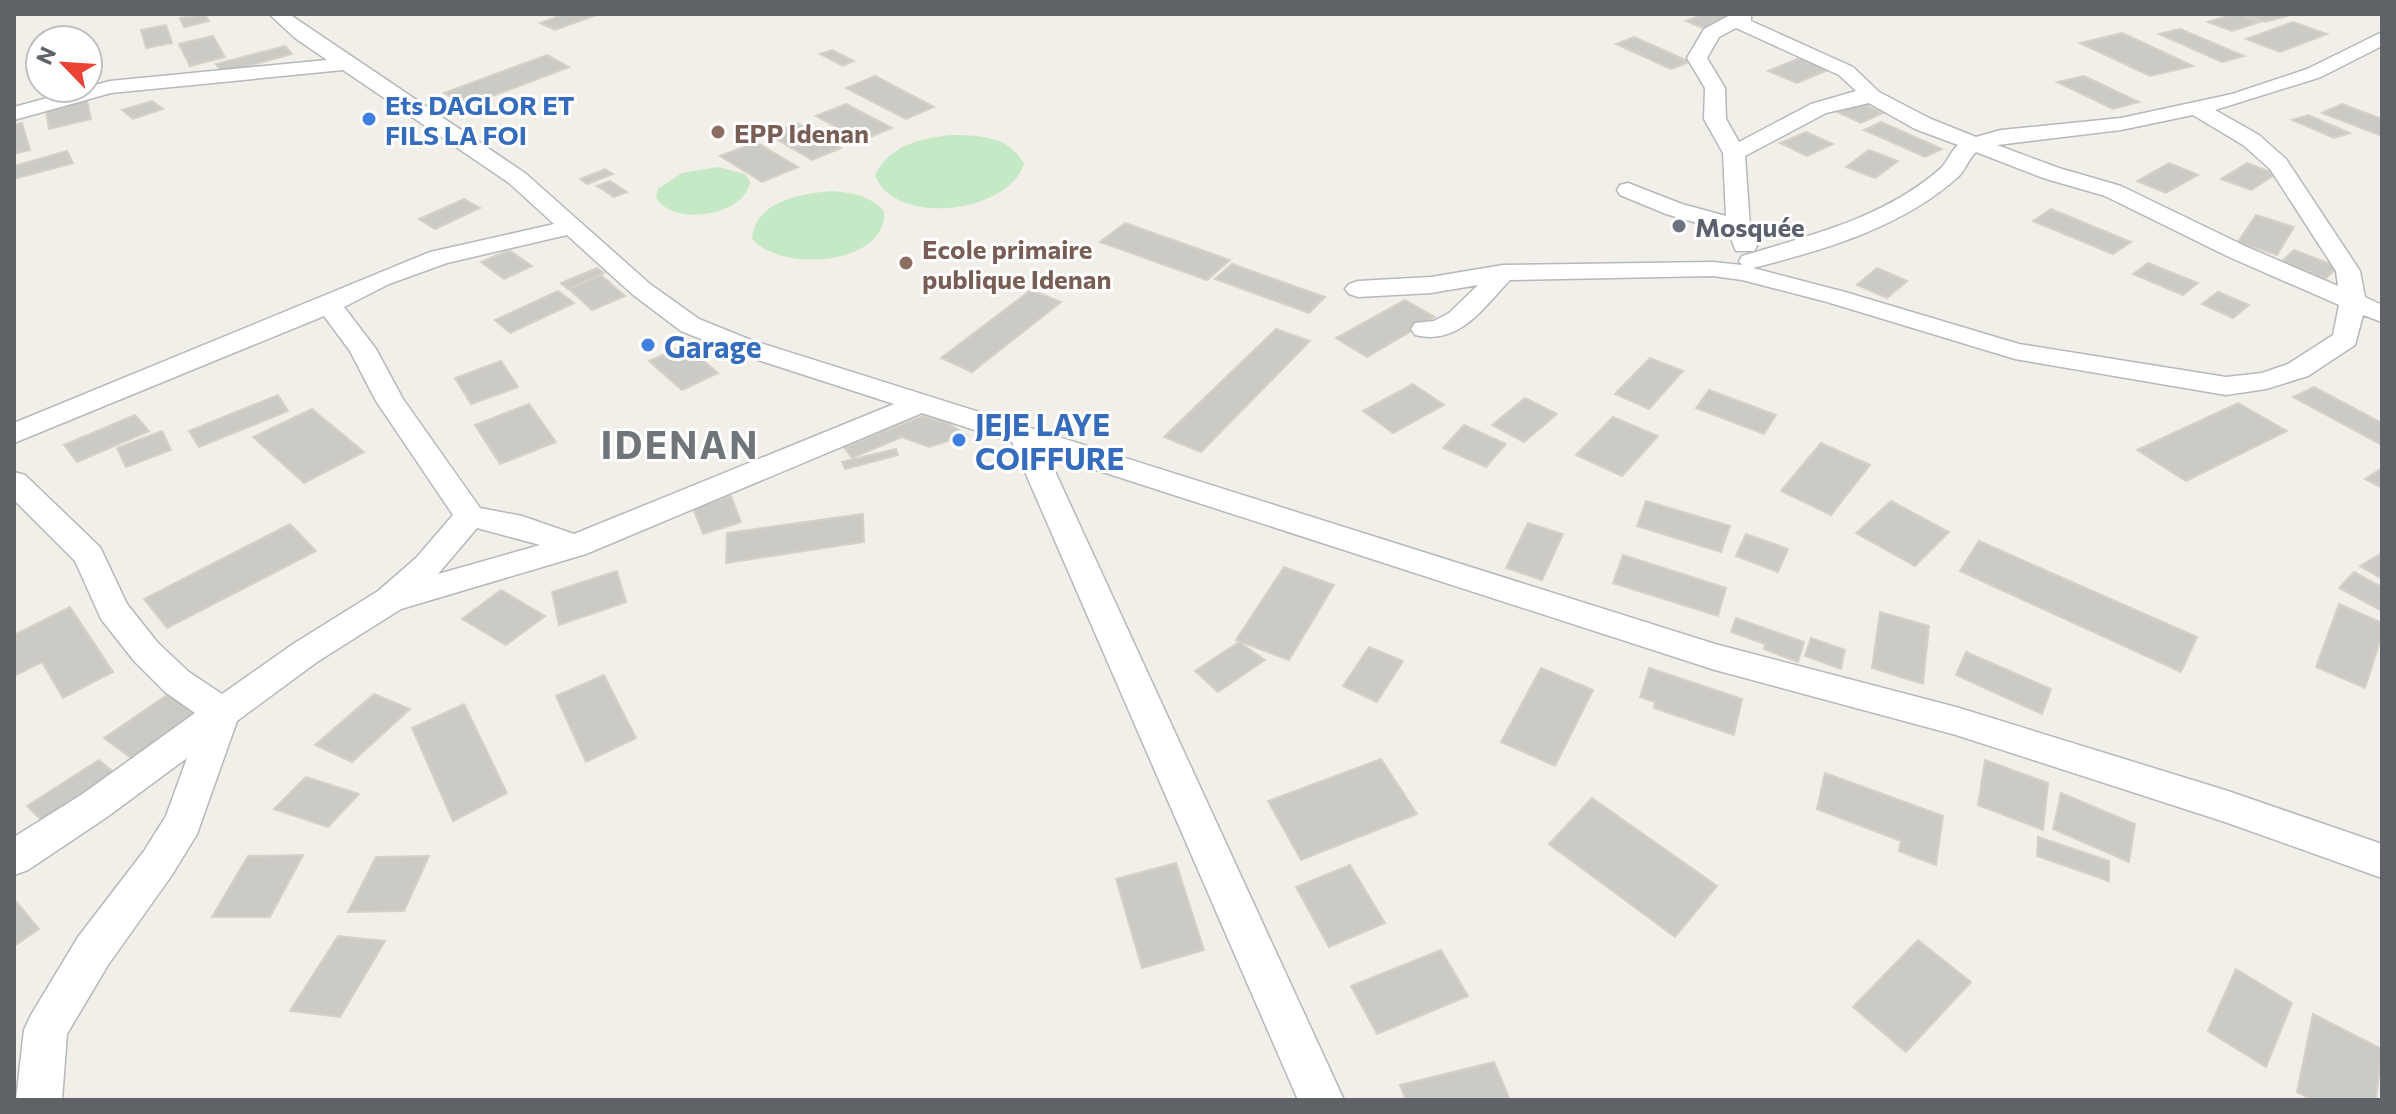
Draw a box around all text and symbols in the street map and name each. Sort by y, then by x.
north arrow [24,24,104,104]
text: N [30,42,61,69]
place label: Ets DAGLOR ET FILS LA FOI [385,89,575,150]
marker: Ets DAGLOR ET FILS LA FOI [360,110,378,128]
place label: EPP Idenan [734,117,869,148]
marker: EPP Idenan [709,123,727,141]
place label: Mosquée [1695,211,1805,242]
marker: Mosquée [1670,217,1688,235]
place label: Ecole primaire publique Idenan [922,233,1112,294]
marker: Ecole primaire publique Idenan [897,254,915,272]
place label: Garage [664,327,762,364]
marker: Garage [639,336,657,354]
place label: JEJE LAYE COIFFURE [975,405,1124,476]
district label: IDENAN [601,420,759,467]
marker: JEJE LAYE COIFFURE [950,431,968,449]

